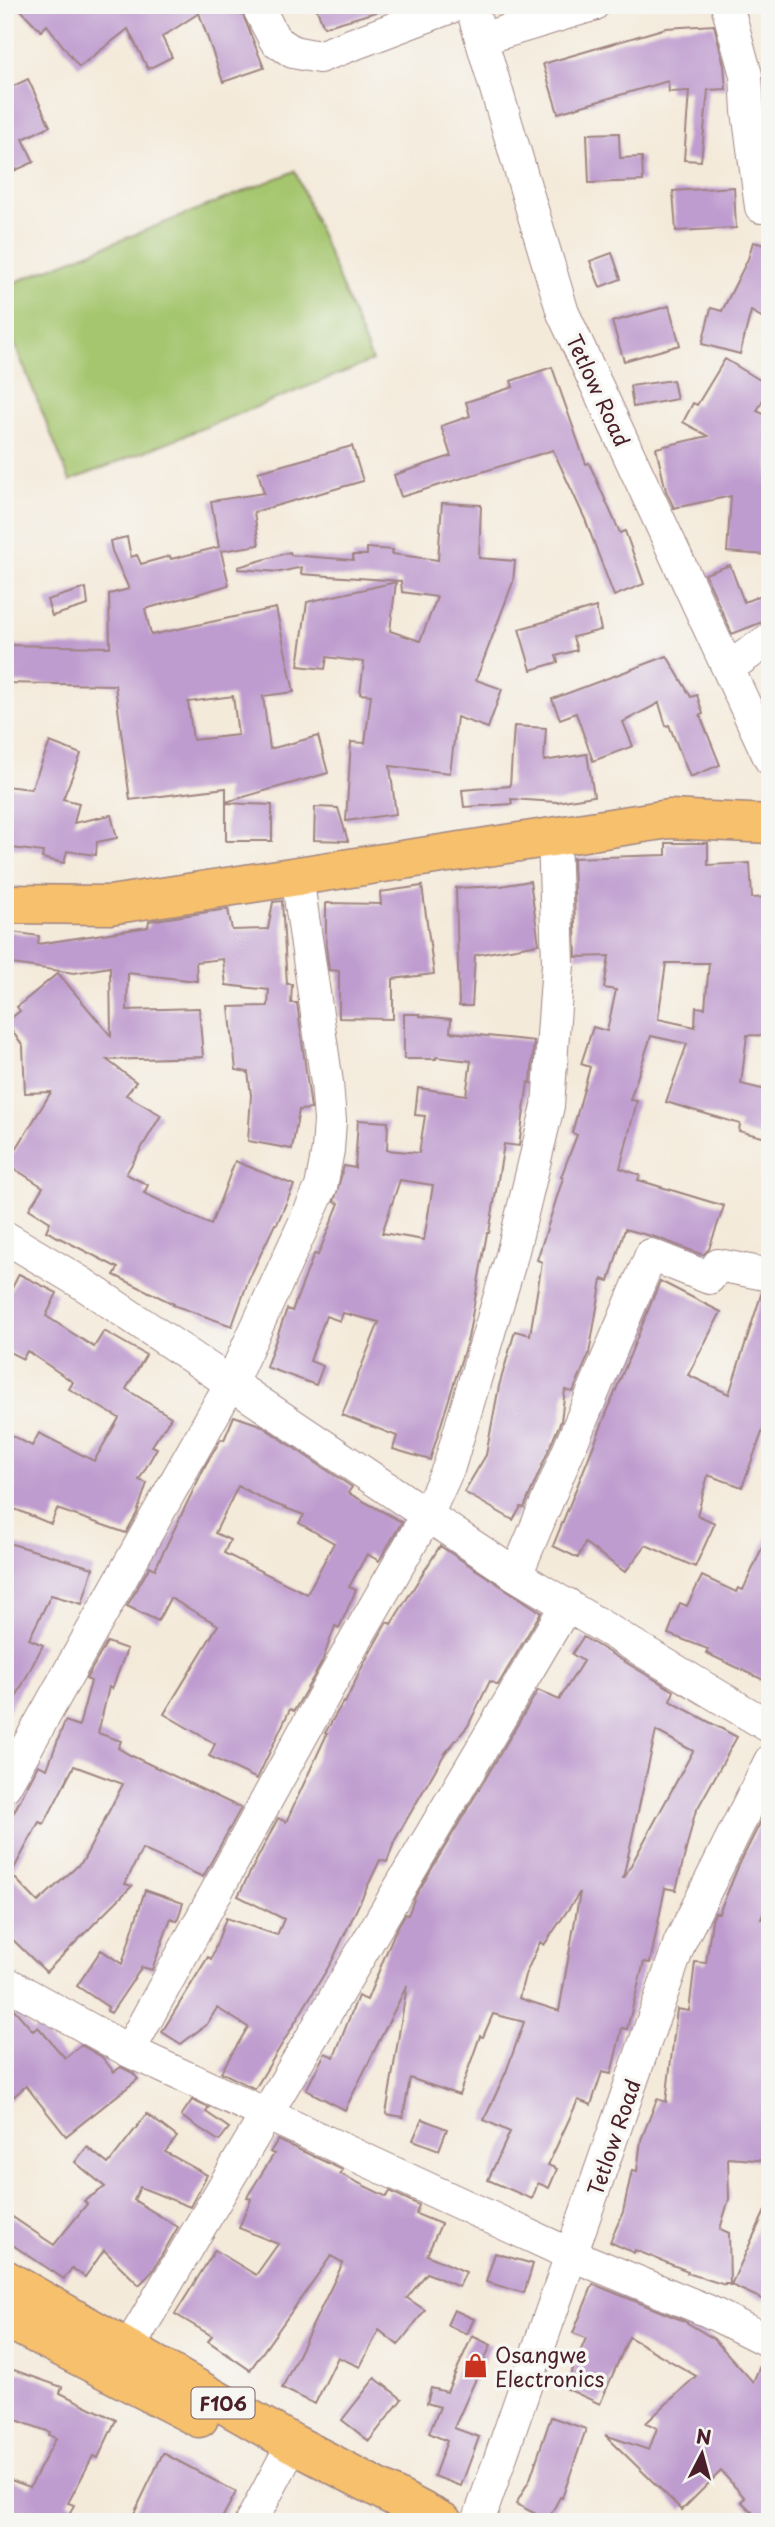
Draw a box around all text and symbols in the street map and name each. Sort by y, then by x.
street label: Tetlow Road [559,328,639,452]
street label: Tetlow Road [578,2074,648,2200]
place label: Osangwe Electronics [495,2338,604,2394]
shop icon: Osangwe Electronics [461,2352,489,2380]
road number: F106 [192,2388,255,2418]
north arrow [666,2418,736,2488]
text: N [695,2421,713,2451]

